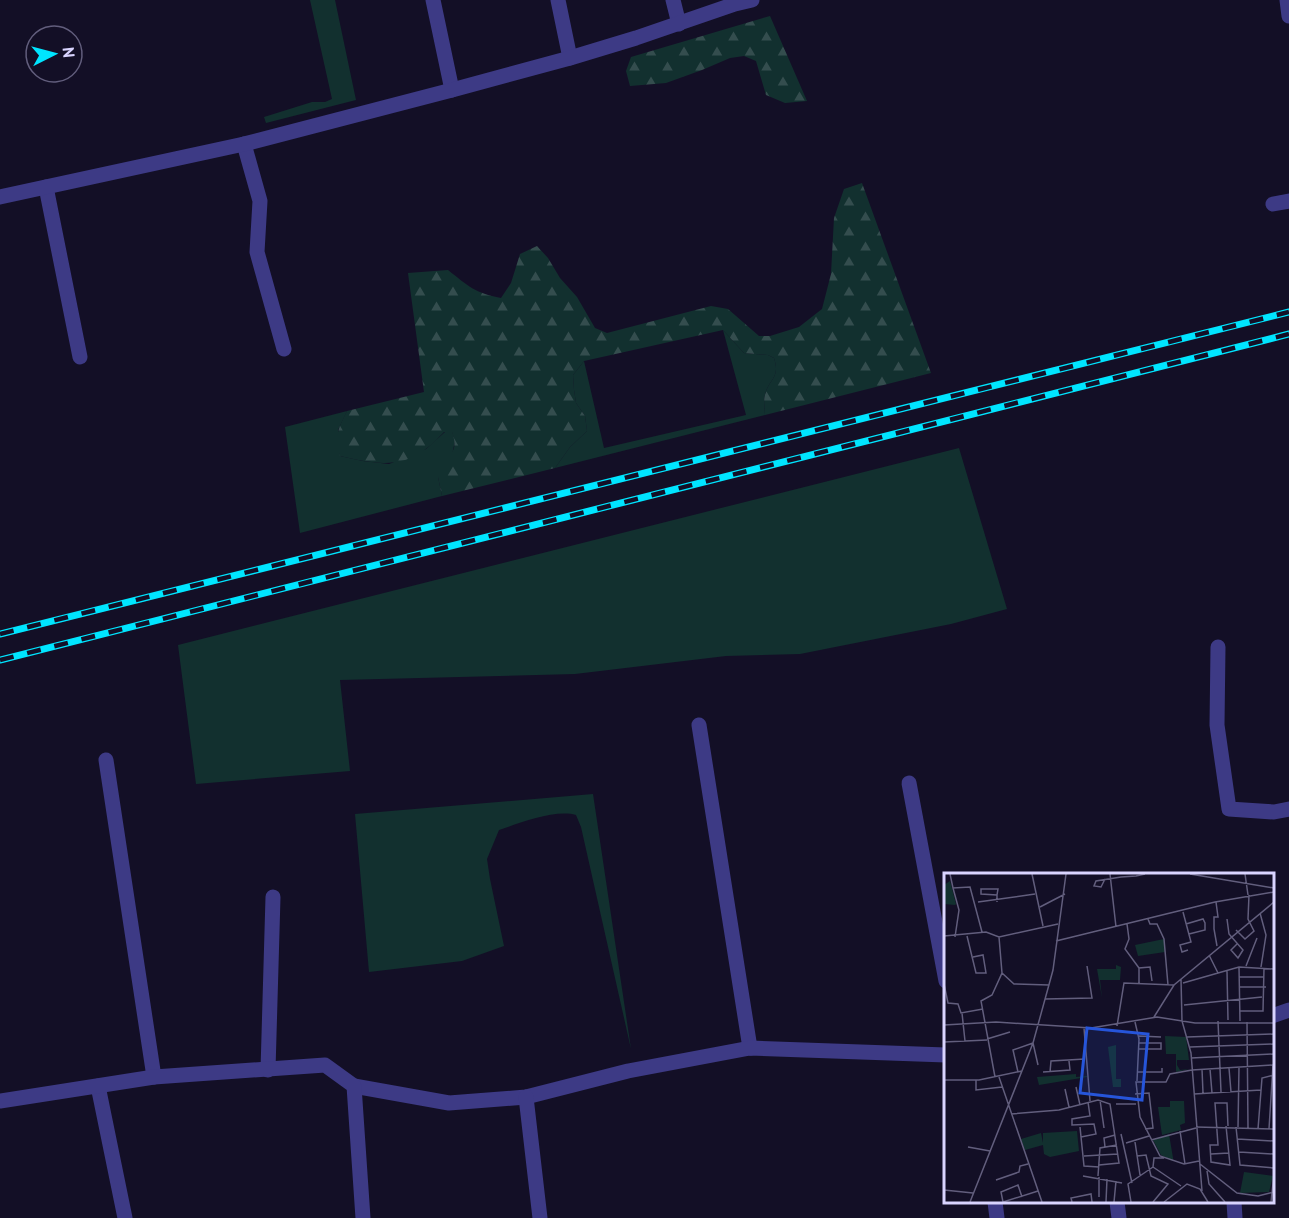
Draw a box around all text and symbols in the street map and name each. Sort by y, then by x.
north arrow [24,24,84,84]
text: N [58,46,79,59]
inset map [944,873,1274,1203]

